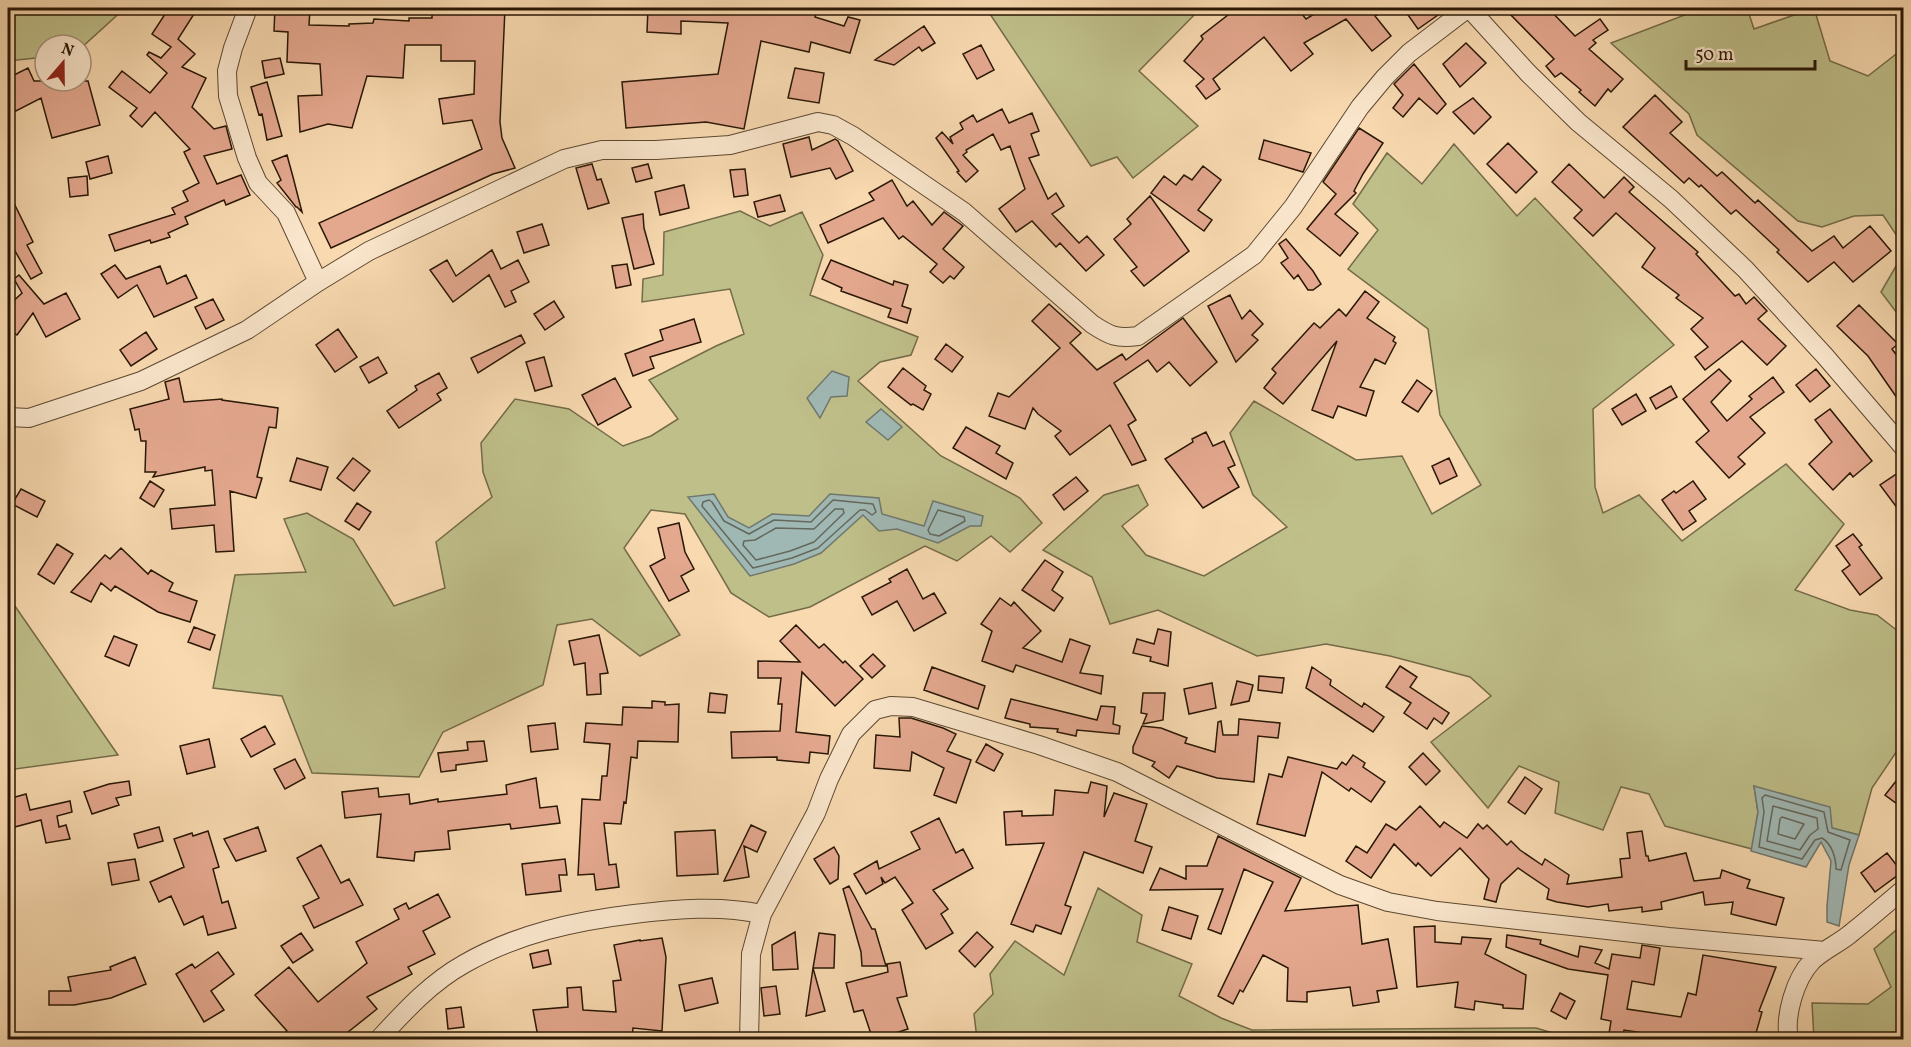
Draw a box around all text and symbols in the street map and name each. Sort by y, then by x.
north arrow [33,33,93,93]
scale bar [1686,33,1815,71]
text: N [58,38,77,63]
text: 50 m [1695,43,1734,68]

